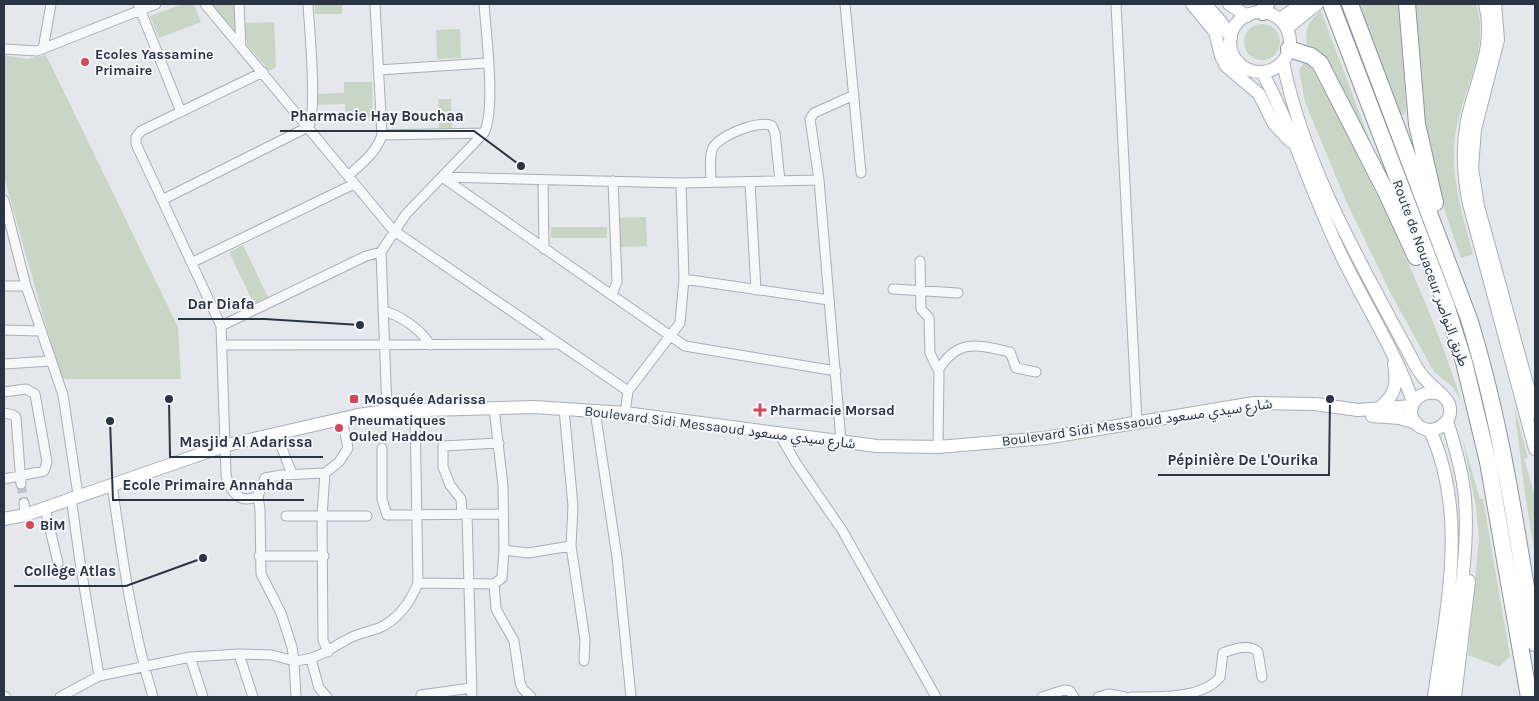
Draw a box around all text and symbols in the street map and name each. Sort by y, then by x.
place label: Ecoles Yassamine Primaire [95,46,214,79]
marker: Ecoles Yassamine Primaire [79,56,91,68]
callout: Pharmacie Hay Bouchaa [280,101,474,131]
text: Pharmacie Hay Bouchaa [290,107,464,125]
street label: Route de Nouaceur طريق النواصر [1388,178,1472,369]
callout: Dar Diafa [178,289,265,319]
text: Dar Diafa [187,295,255,313]
place label: Mosquée Adarissa [364,391,486,408]
marker: Mosquée Adarissa [348,393,360,405]
street label: Boulevard Sidi Messaoud شارع سيدي مسعود [1001,395,1274,452]
street label: Boulevard Sidi Messaoud شارع سيدي مسعود [583,402,857,455]
place label: Pharmacie Morsad [770,402,895,419]
marker: Pharmacie Morsad [754,404,766,416]
place label: Pneumatiques Ouled Haddou [349,412,446,445]
marker: Pneumatiques Ouled Haddou [333,422,345,434]
callout: Masjid Al Adarissa [170,427,323,457]
text: Masjid Al Adarissa [179,433,313,451]
callout: Pépinière De L'Ourika [1158,445,1329,475]
text: Pépinière De L'Ourika [1168,451,1318,469]
callout: Ecole Primaire Annahda [113,470,304,500]
text: Ecole Primaire Annahda [123,476,293,494]
place label: BİM [40,517,66,534]
marker: BİM [24,519,36,531]
callout: Collège Atlas [14,556,126,586]
text: Collège Atlas [24,562,116,580]

